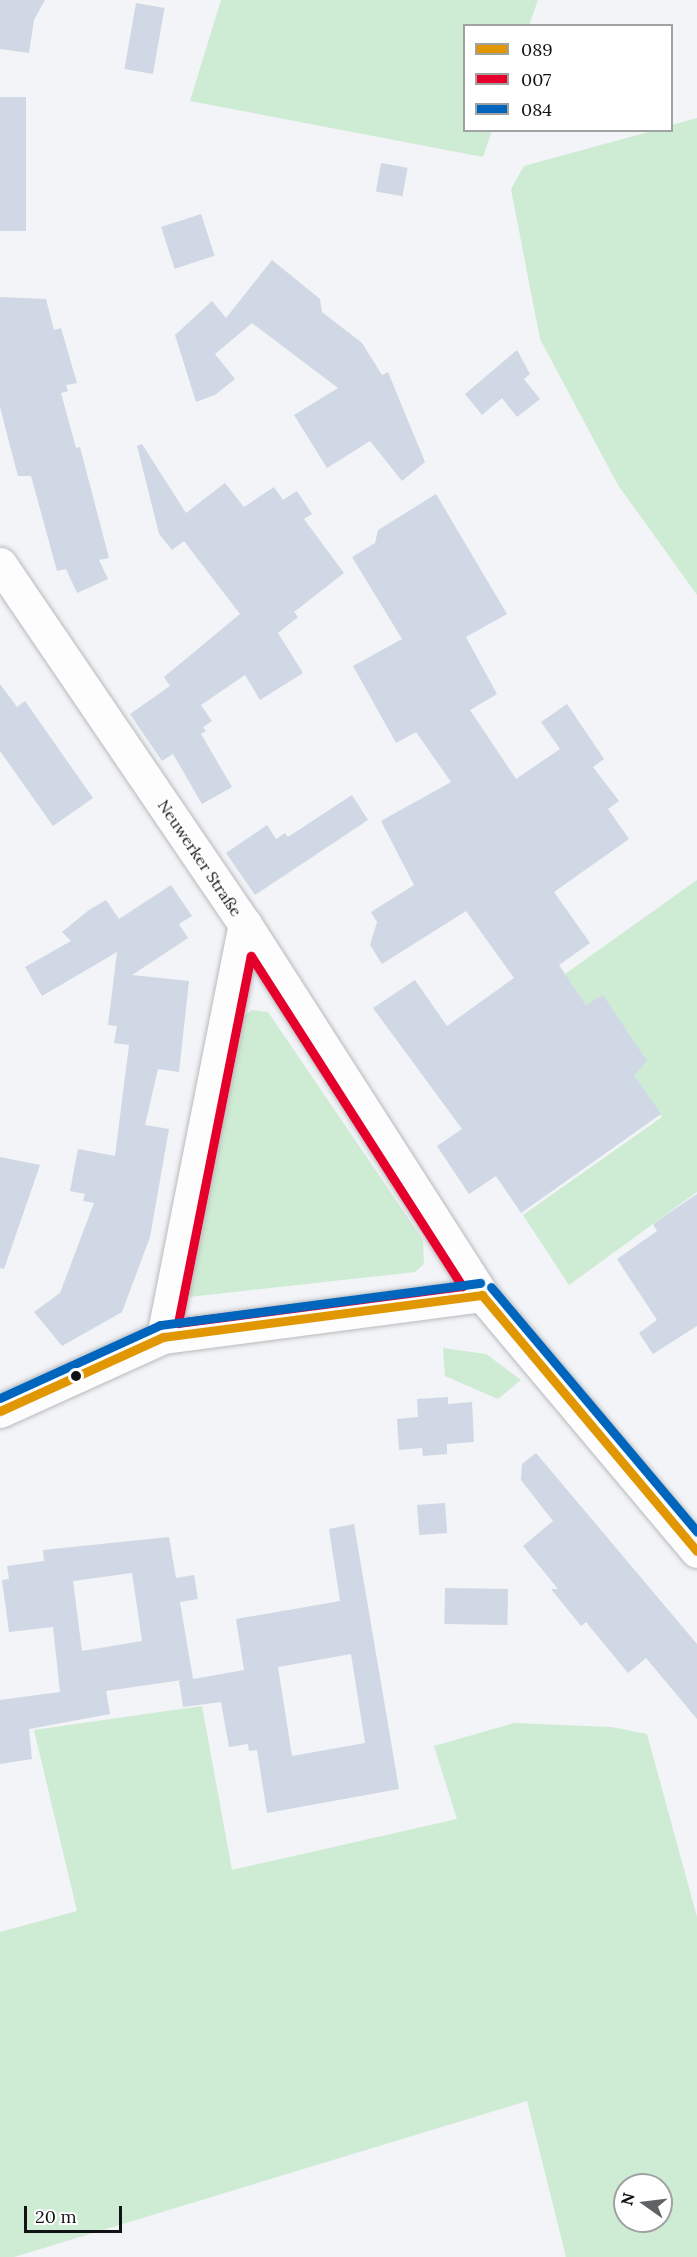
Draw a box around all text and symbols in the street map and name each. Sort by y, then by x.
legend [463,24,673,132]
text: 089 [521,38,553,61]
text: 007 [521,68,551,91]
text: 084 [521,98,552,121]
street label: Neuwerker Straße [154,796,246,920]
unlabelled marker [70,1370,82,1382]
north arrow [613,2173,673,2233]
text: N [616,2191,639,2208]
scale bar [27,2194,124,2232]
text: 20 m [35,2205,77,2228]

